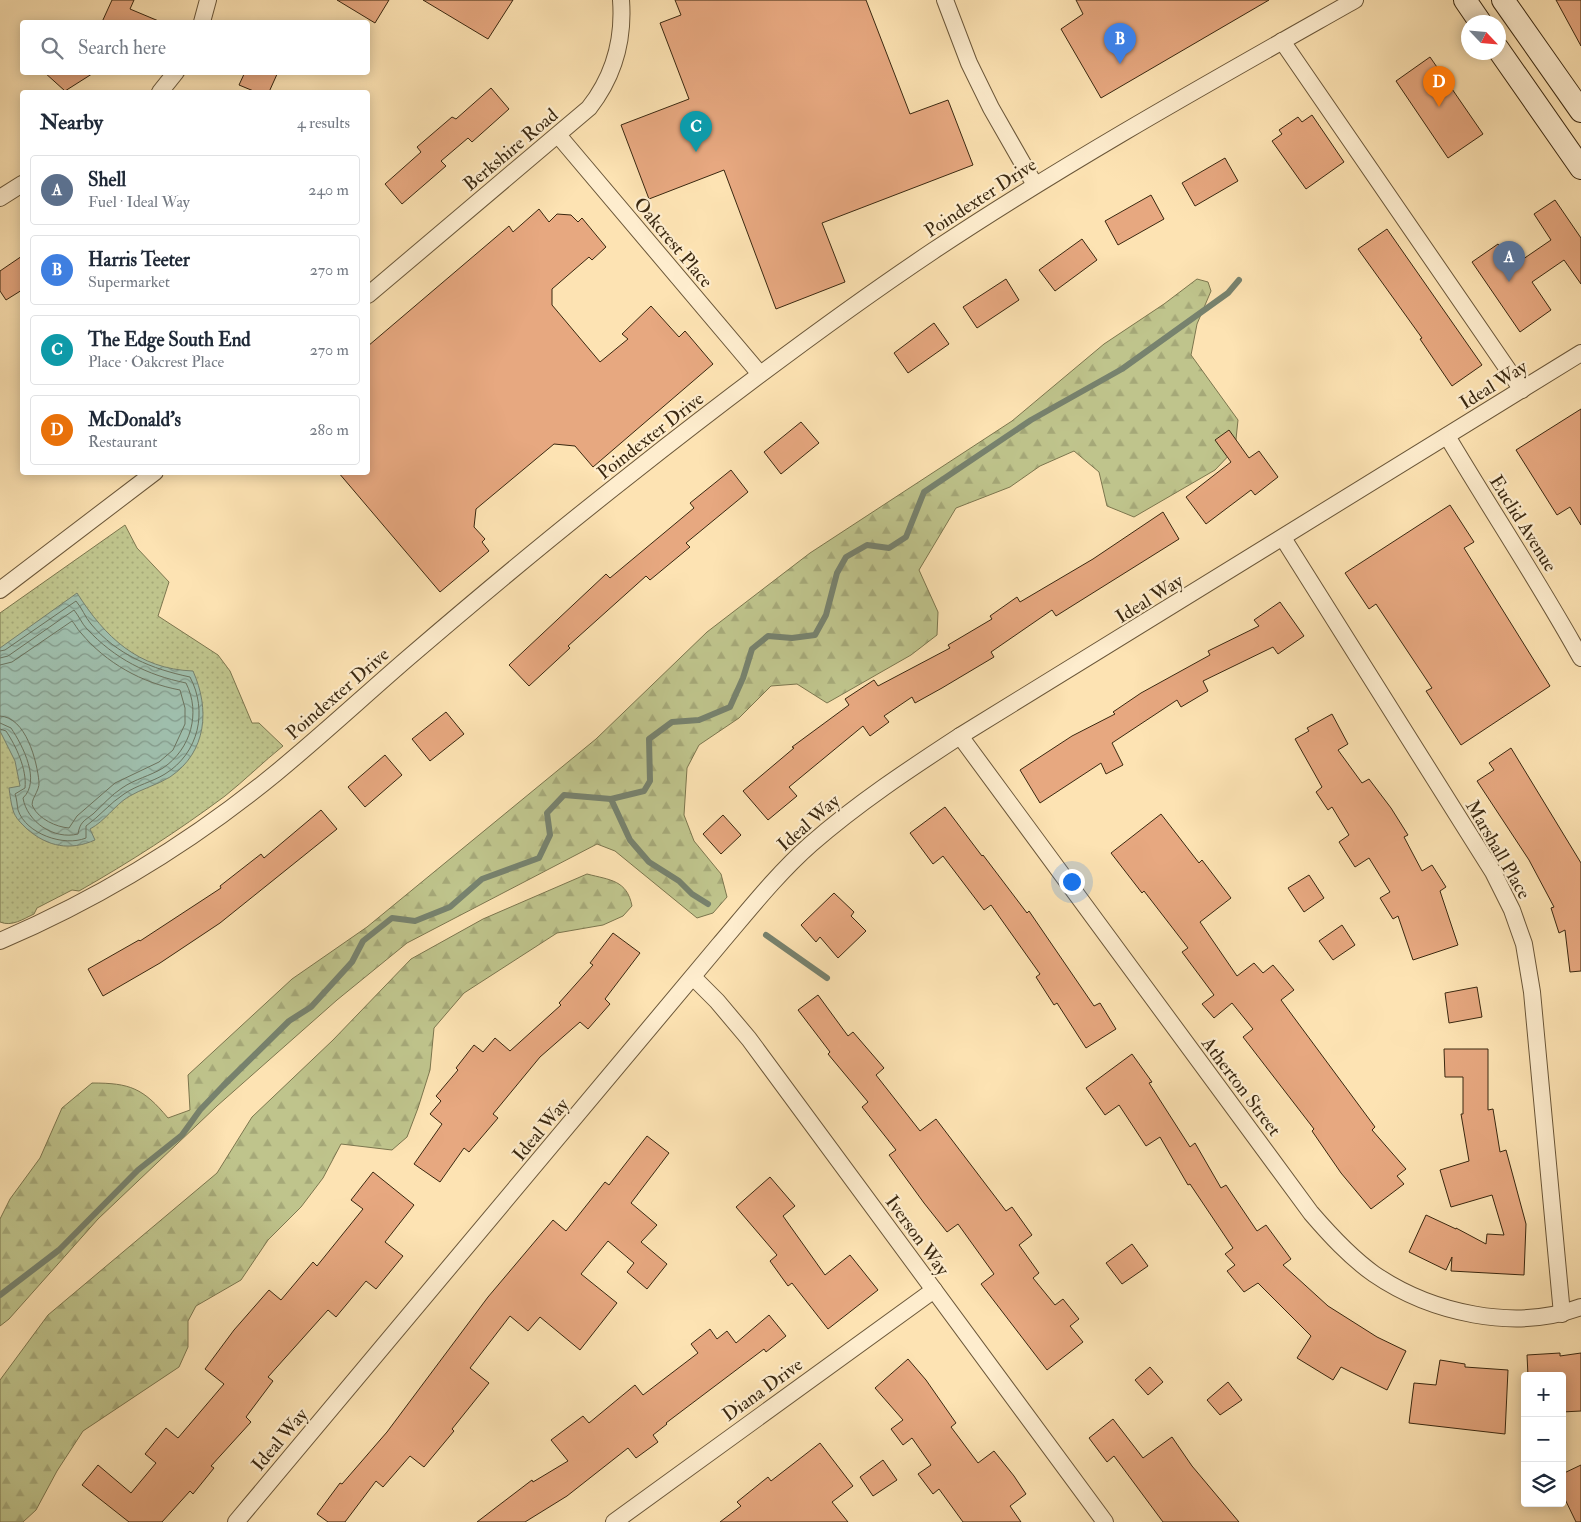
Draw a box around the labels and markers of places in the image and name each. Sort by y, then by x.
pin: B [1104,23,1136,64]
pin: D [1423,66,1455,107]
pin: C [680,111,712,152]
pin: A [1493,241,1525,282]

